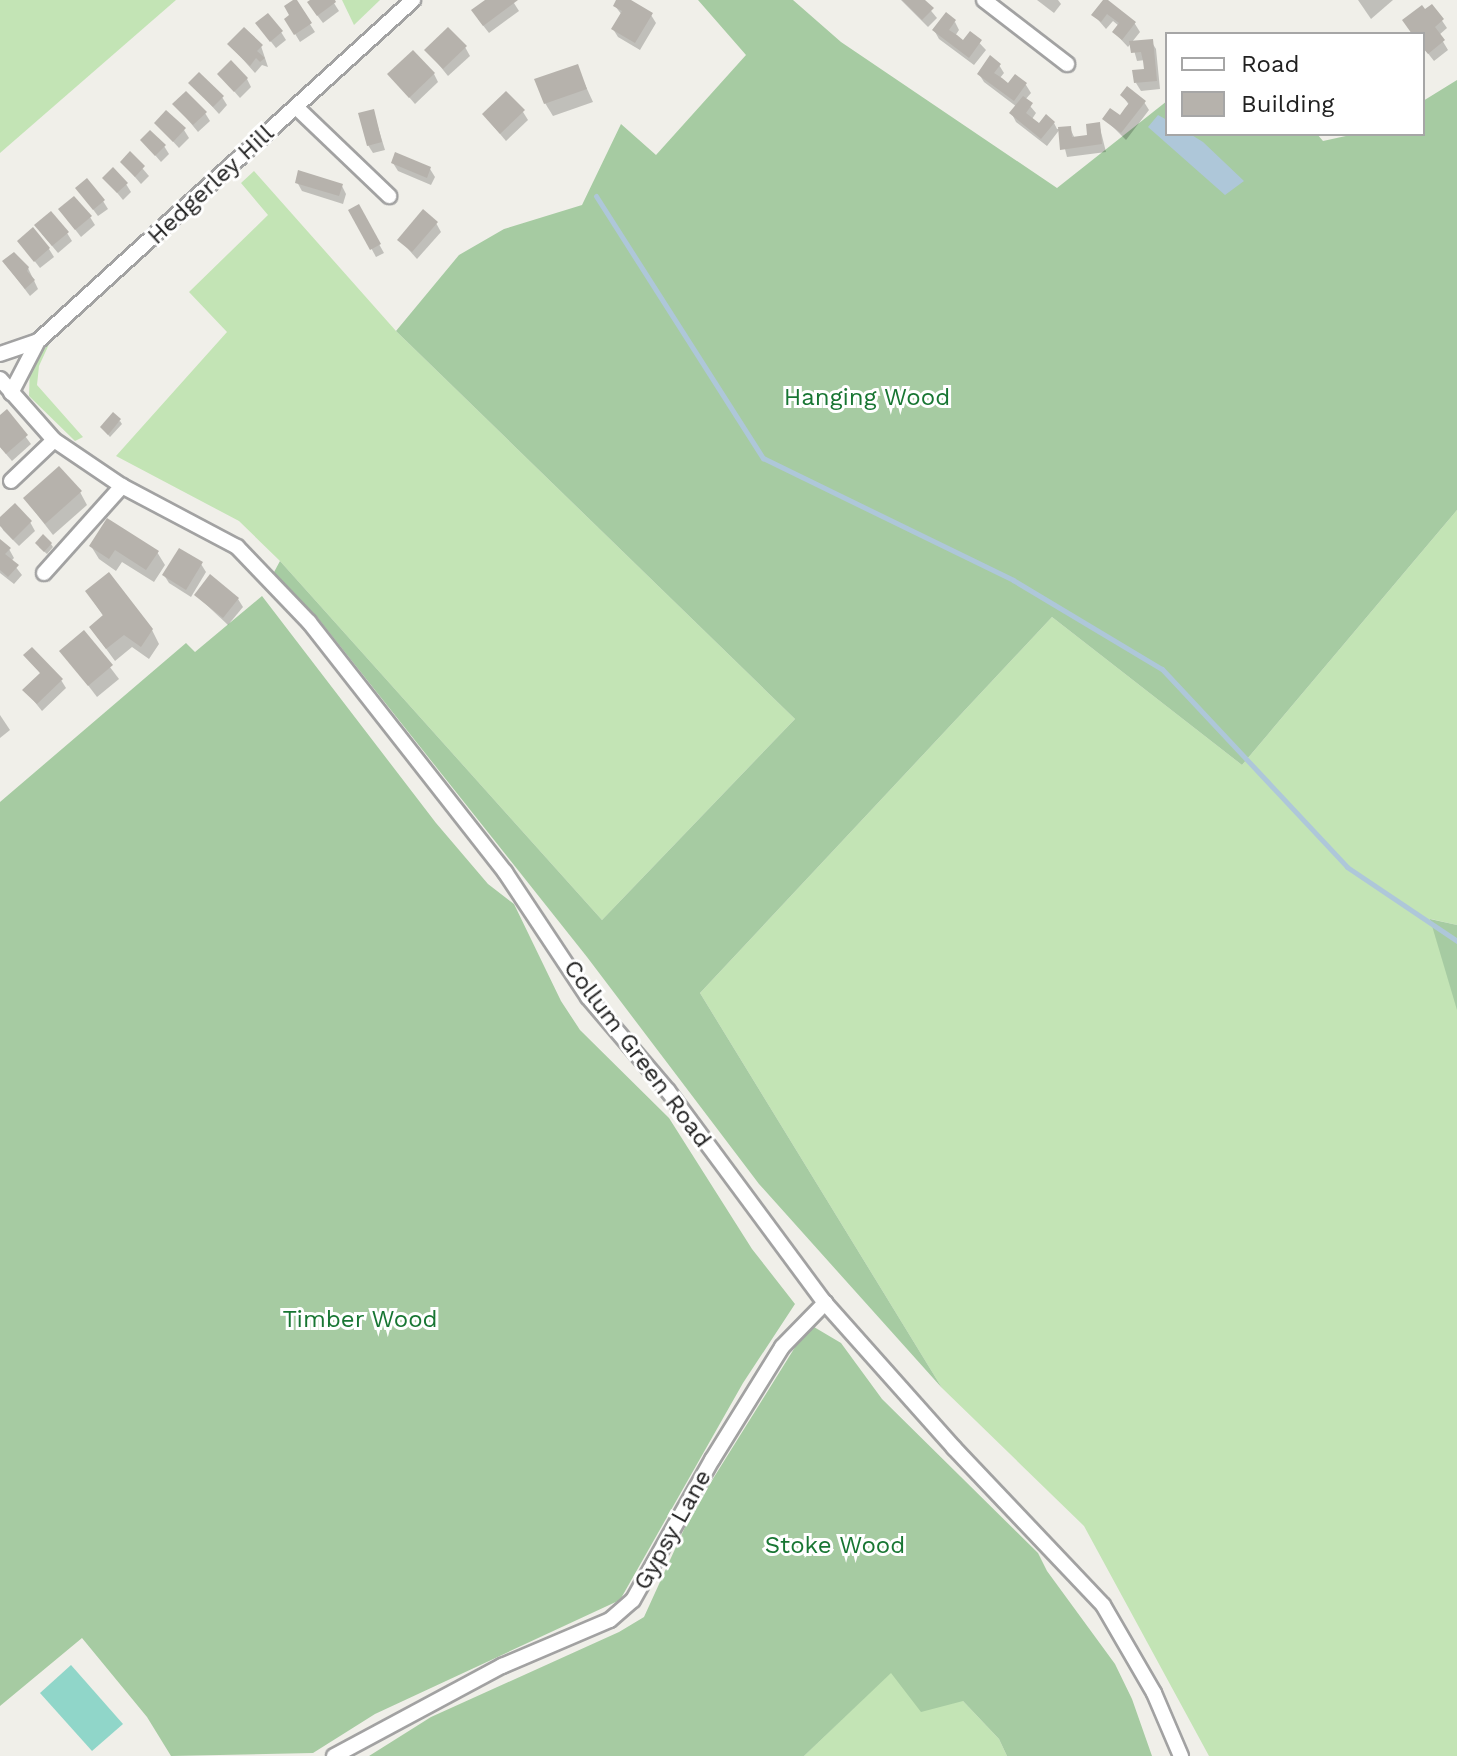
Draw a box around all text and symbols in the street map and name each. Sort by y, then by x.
legend [1165,32,1425,136]
text: Road [1241,50,1300,78]
text: Building [1241,90,1334,118]
street label: Hedgerley Hill [142,119,280,251]
park label: Hanging Wood [784,384,950,412]
street label: Collum Green Road [557,954,717,1154]
park label: Timber Wood [282,1306,438,1334]
street label: Gypsy Lane [628,1465,718,1595]
park label: Stoke Wood [764,1532,906,1560]

